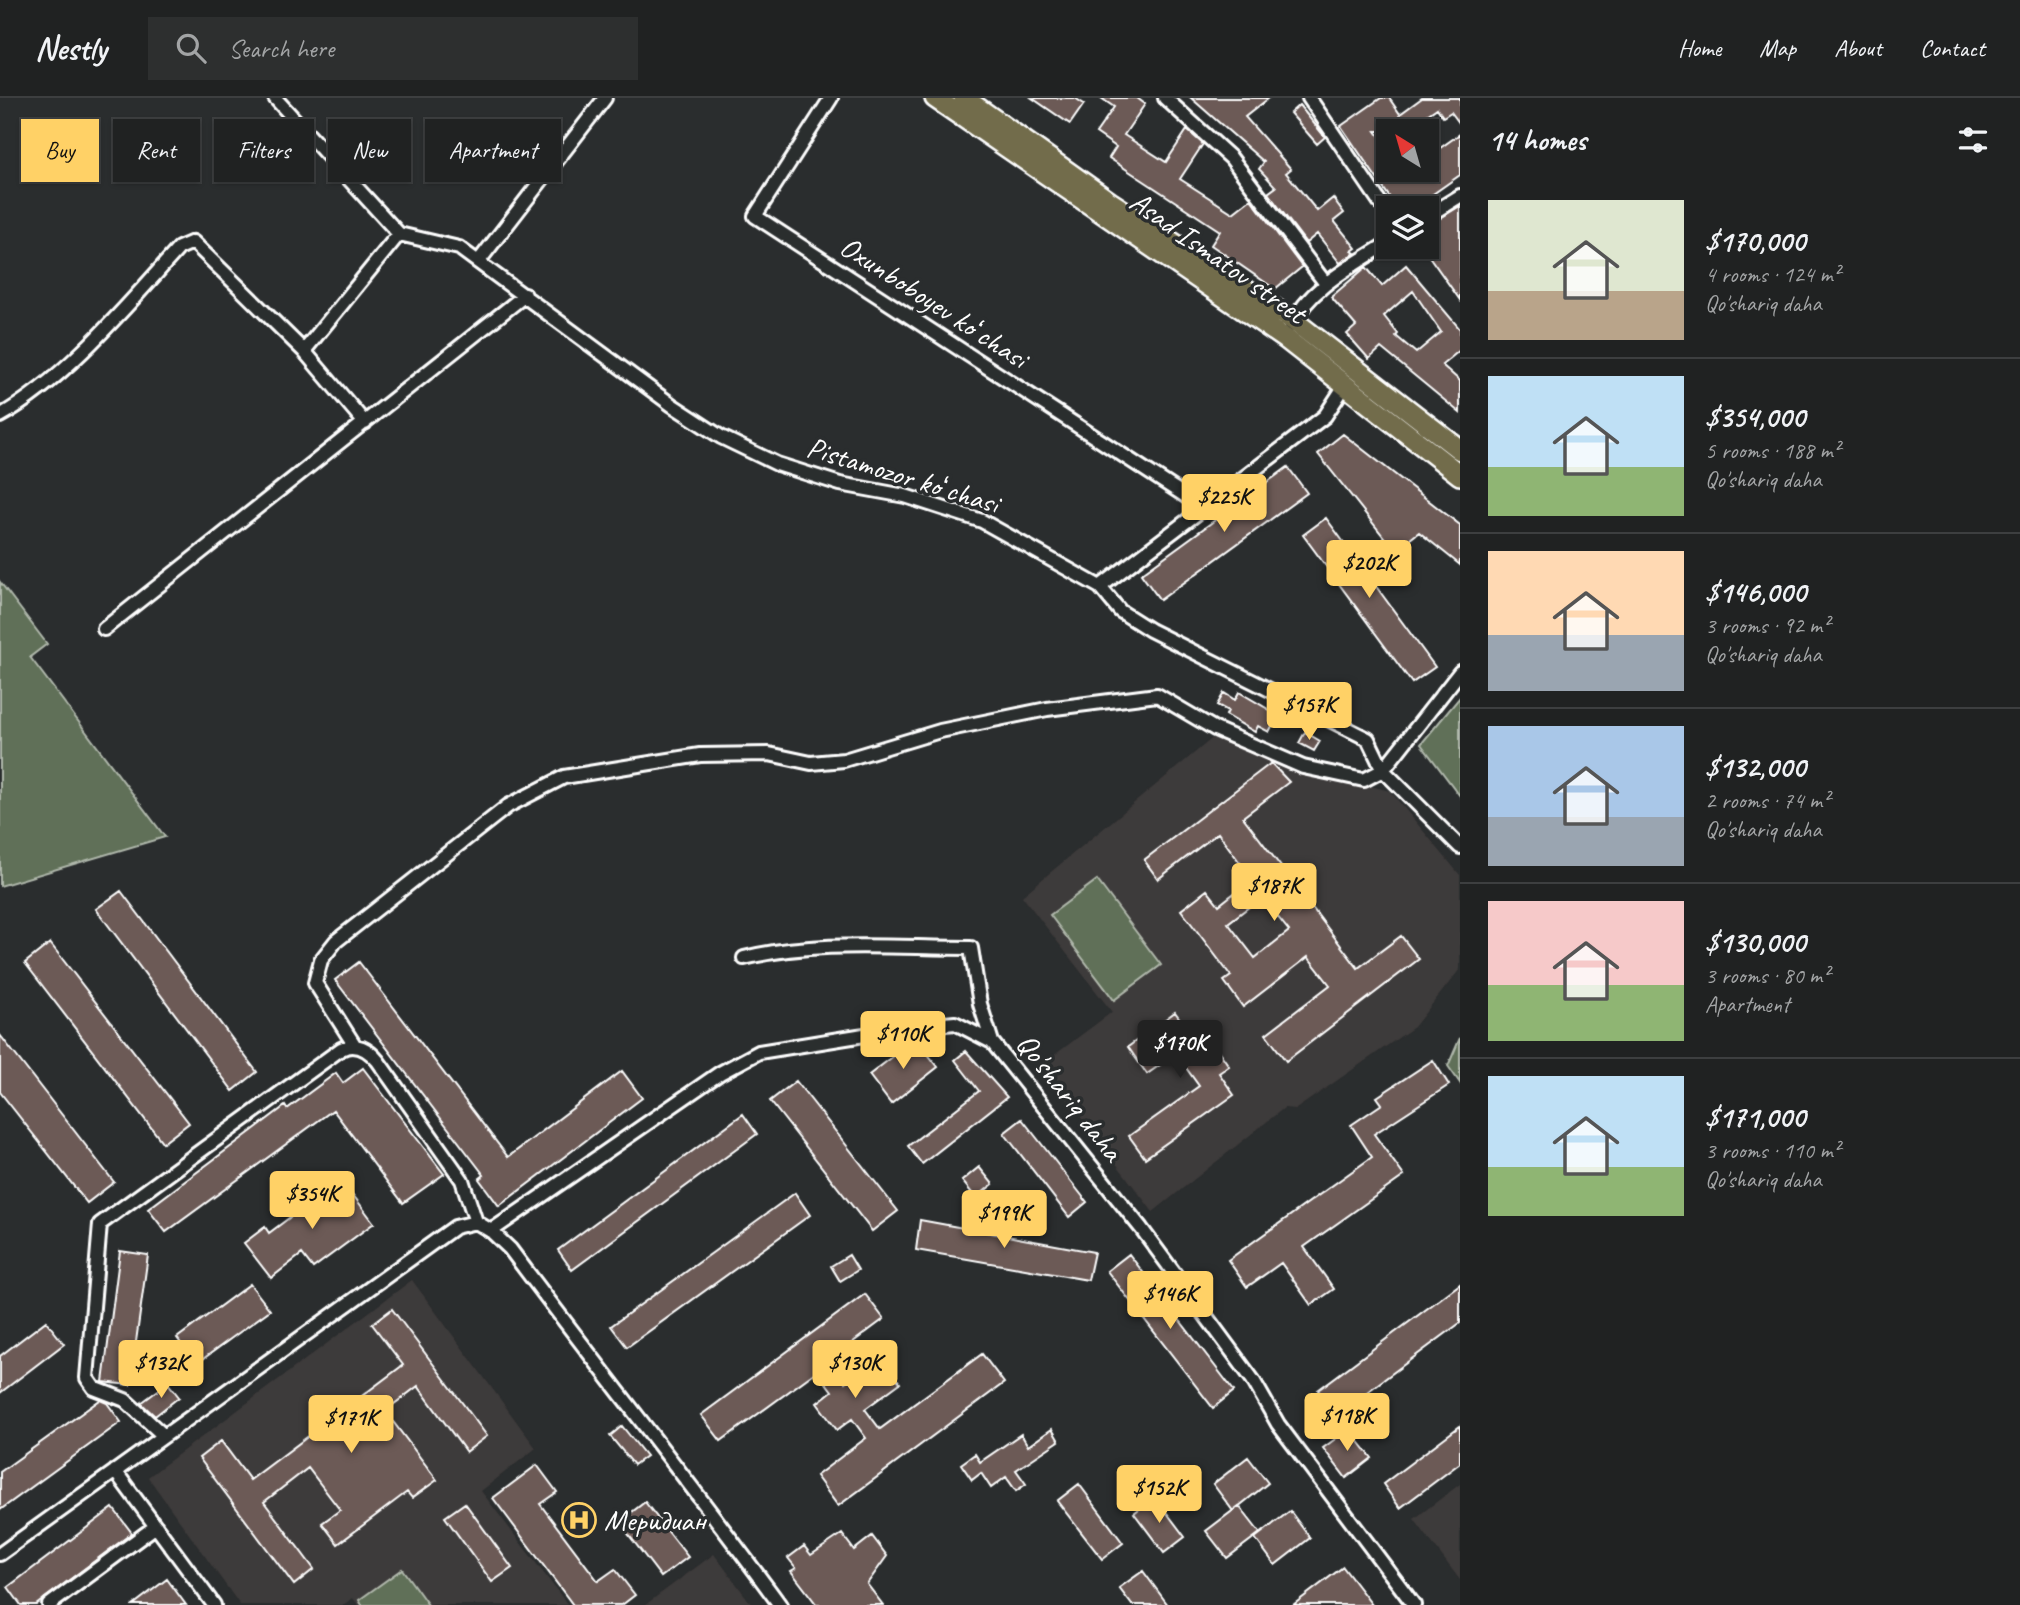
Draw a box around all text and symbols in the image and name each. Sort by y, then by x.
search box [148,17,638,80]
text: Nestly [35,27,106,69]
icon: search [172,29,210,67]
text: Search here [228,32,334,65]
text: Home [1678,33,1721,63]
text: Map [1759,33,1796,63]
text: About [1834,33,1882,63]
text: Contact [1920,33,1985,63]
chip: Buy [21,119,99,182]
chip: Rent [113,119,200,182]
chip: Filters [214,119,314,182]
chip: New [328,119,411,182]
chip: Apartment [425,119,561,182]
north arrow [1376,119,1438,182]
map controls [1376,119,1439,259]
text: 14 homes [1488,121,1586,159]
icon: filters [1954,121,1992,159]
street label: Asad Ismatov street [1123,182,1316,333]
button: layers [1376,196,1439,259]
text: $170,000 [1705,222,1805,260]
street label: Oxunboboyev koʻchasi [833,227,1038,379]
icon: home [1544,228,1628,312]
text: 4 rooms · 124 m² [1705,260,1840,289]
text: Qo'shariq daha [1705,289,1821,318]
text: $354,000 [1705,398,1805,436]
icon: home [1544,404,1628,488]
street label: Pistamozor koʻchasi [802,428,1007,523]
text: 5 rooms · 188 m² [1705,436,1840,465]
text: Qo'shariq daha [1705,465,1821,494]
pin: $225K [1175,474,1273,534]
text: $225K [1198,482,1250,511]
pin: $202K [1320,540,1418,600]
text: $202K [1342,548,1396,577]
text: $146,000 [1705,573,1806,611]
icon: home [1544,579,1628,663]
text: 3 rooms · 92 m² [1705,611,1829,640]
text: Qo'shariq daha [1705,640,1821,669]
pin: $157K [1260,682,1358,742]
text: $157K [1283,690,1335,719]
text: $132,000 [1705,748,1805,786]
icon: home [1544,754,1628,838]
text: 2 rooms · 74 m² [1705,786,1829,815]
text: Qo'shariq daha [1705,815,1821,844]
pin: $187K [1225,864,1323,923]
text: $187K [1248,871,1301,900]
text: $130,000 [1705,923,1805,961]
icon: home [1544,929,1628,1013]
text: 3 rooms · 80 m² [1705,961,1829,990]
text: Apartment [1705,990,1790,1019]
pin: $110K [854,1012,952,1071]
text: $110K [876,1019,930,1048]
pin: $170K [1131,1020,1229,1080]
street label: Qo'shariq daha [1008,1025,1133,1170]
text: $170K [1154,1028,1207,1057]
text: $171,000 [1705,1098,1805,1136]
icon: home [1544,1104,1628,1188]
text: 3 rooms · 110 m² [1705,1136,1840,1165]
text: Qo'shariq daha [1705,1165,1821,1194]
pin: $354K [263,1172,361,1231]
text: $354K [286,1179,338,1208]
pin: $199K [955,1190,1053,1250]
text: $199K [978,1198,1030,1227]
pin: $146K [1121,1272,1219,1331]
text: $146K [1143,1279,1197,1308]
pin: $132K [112,1340,210,1400]
pin: $130K [806,1340,904,1400]
text: $132K [134,1348,188,1377]
text: $130K [828,1348,882,1377]
pin: $118K [1298,1394,1396,1453]
pin: $171K [302,1396,400,1455]
text: $118K [1320,1401,1374,1430]
text: $171K [325,1403,378,1432]
pin: $152K [1110,1466,1208,1525]
text: $152K [1133,1473,1185,1502]
hospital icon: Меридиан [560,1501,598,1539]
place label: Меридиан [604,1501,708,1539]

